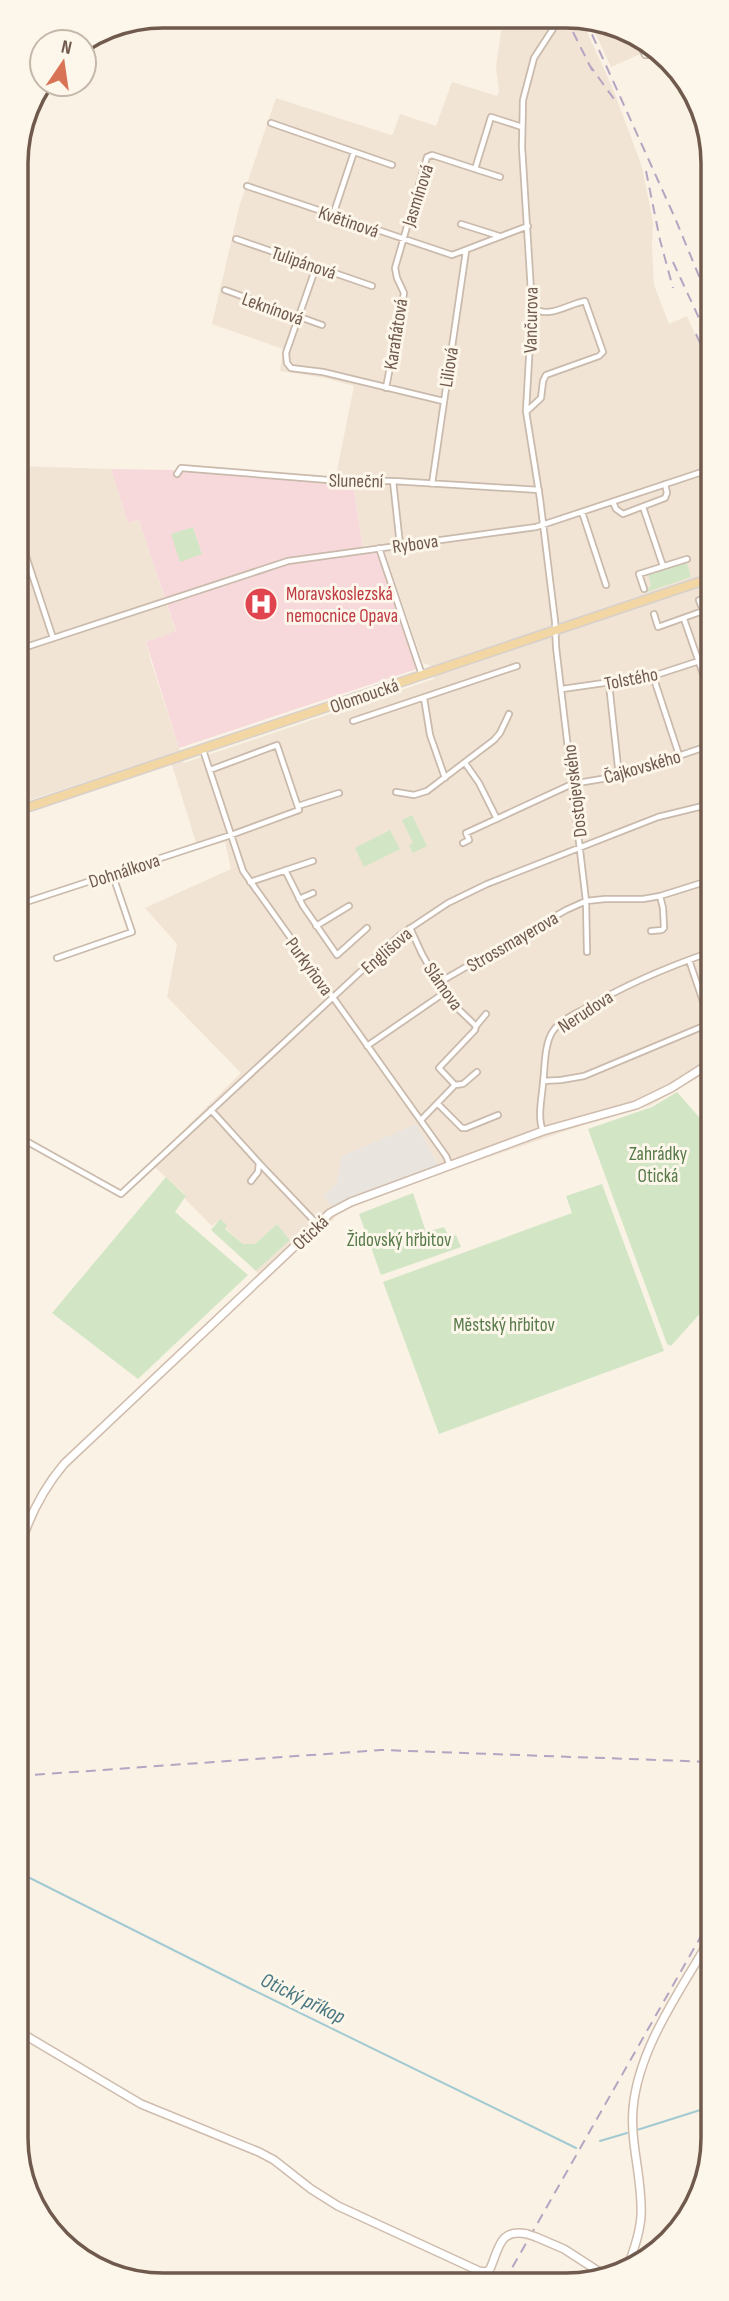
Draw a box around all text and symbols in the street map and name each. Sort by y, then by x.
north arrow [28,28,98,98]
text: N [59,36,74,60]
street label: Jasmínová [397,161,439,230]
street label: Květinová [315,201,382,243]
street label: Tulipánová [268,242,339,285]
street label: Vančurova [519,287,544,353]
street label: Leknínová [239,288,306,331]
street label: Karafiátová [380,297,413,371]
street label: Liliová [435,346,464,389]
street label: Sluneční [329,470,384,493]
street label: Rybova [391,530,439,559]
place label: Moravskoslezská nemocnice Opava [286,583,398,628]
hospital icon: Moravskoslezská nemocnice Opava [242,585,280,623]
street label: Tolstého [603,663,660,696]
street label: Olomoucká [327,674,402,719]
street label: Dostojevského [558,743,593,839]
street label: Čajkovského [601,745,684,789]
street label: Dohnálkova [86,849,163,894]
street label: Strossmayerova [463,907,563,978]
street label: Englišova [357,923,417,979]
street label: Purkyňova [280,933,338,1000]
street label: Slámova [418,958,467,1015]
street label: Nerudova [554,986,618,1038]
park label: Zahrádky Otická [629,1143,688,1188]
street label: Otická [288,1211,334,1255]
park label: Židovský hřbitov [347,1229,451,1252]
park label: Městský hřbitov [453,1314,555,1337]
water label: Otický příkop [257,1967,349,2030]

